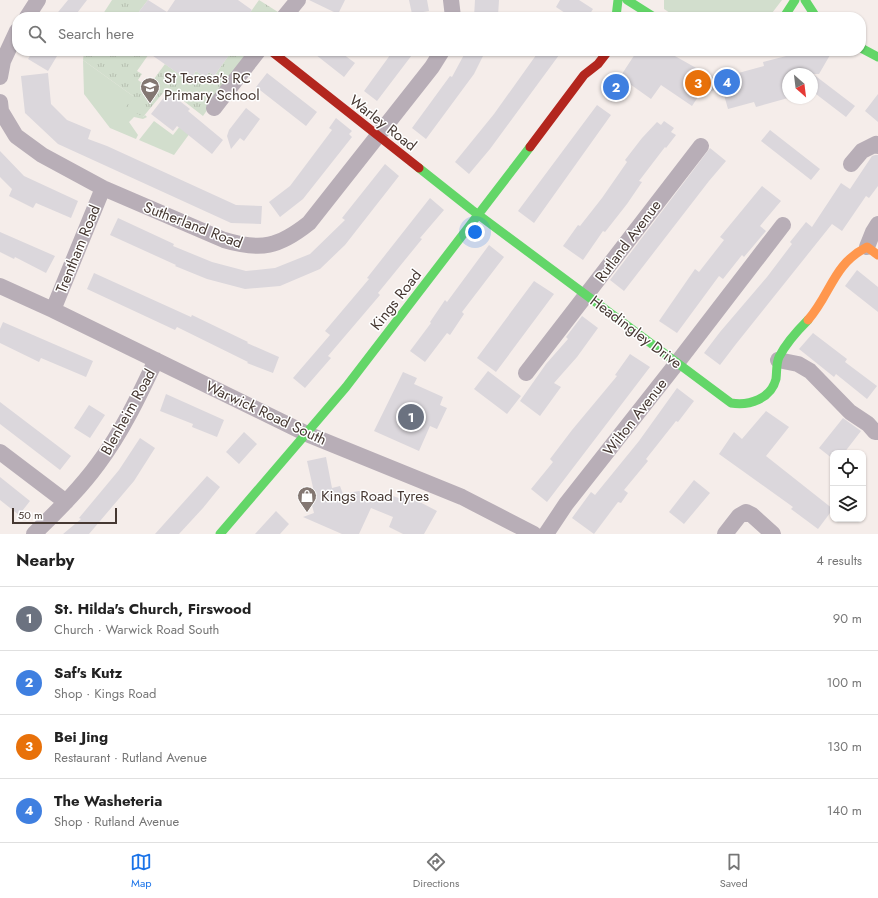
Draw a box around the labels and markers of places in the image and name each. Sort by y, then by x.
place label: St Teresa's RC Primary School [164,67,260,106]
pin: 4 [714,67,740,97]
pin: 3 [685,68,711,98]
pin: 2 [603,72,629,102]
school or university icon: St Teresa's RC Primary School [139,76,161,104]
pin: 1 [398,402,424,432]
shop icon: Kings Road Tyres [296,485,318,513]
place label: Kings Road Tyres [321,485,429,507]

